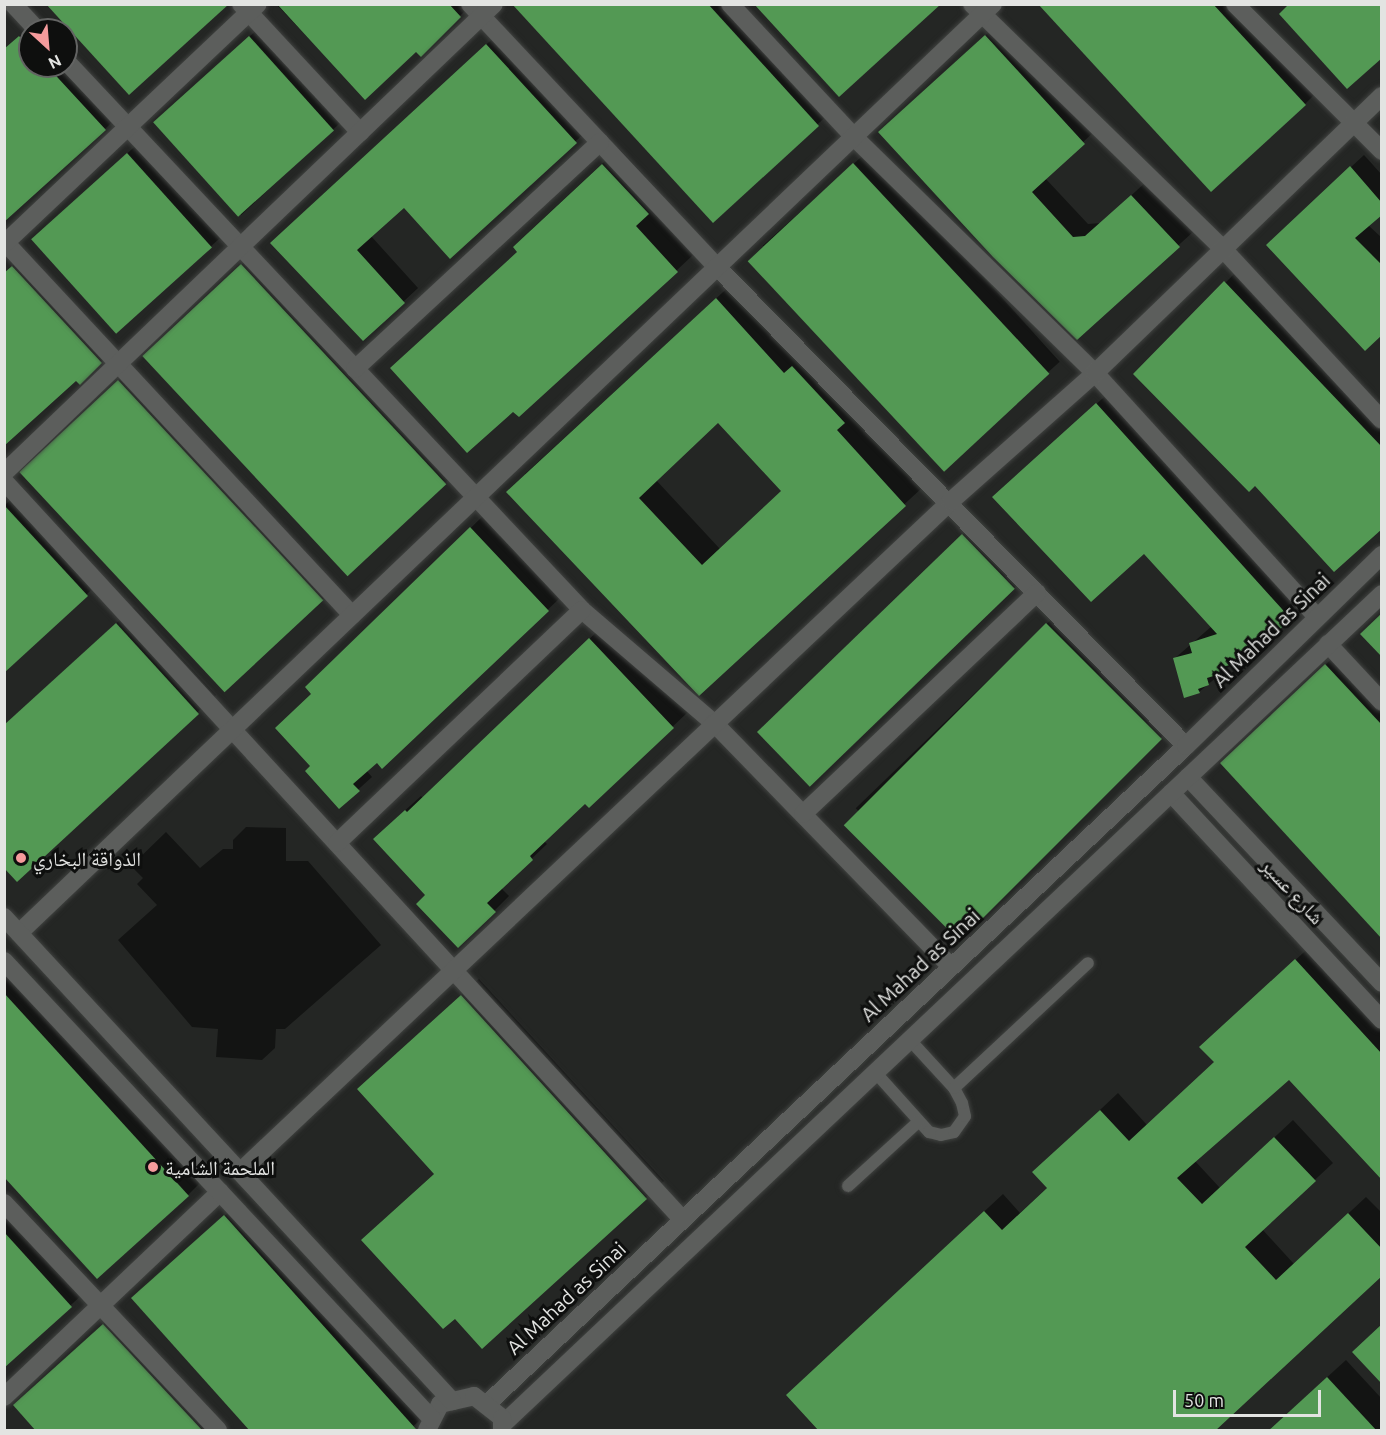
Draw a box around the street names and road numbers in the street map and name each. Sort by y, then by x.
street label: Al Mahad as Sinai [1207,568,1335,692]
street label: شارع عسير [1257,853,1329,929]
street label: Al Mahad as Sinai [856,904,984,1026]
street label: Al Mahad as Sinai [502,1237,630,1359]

